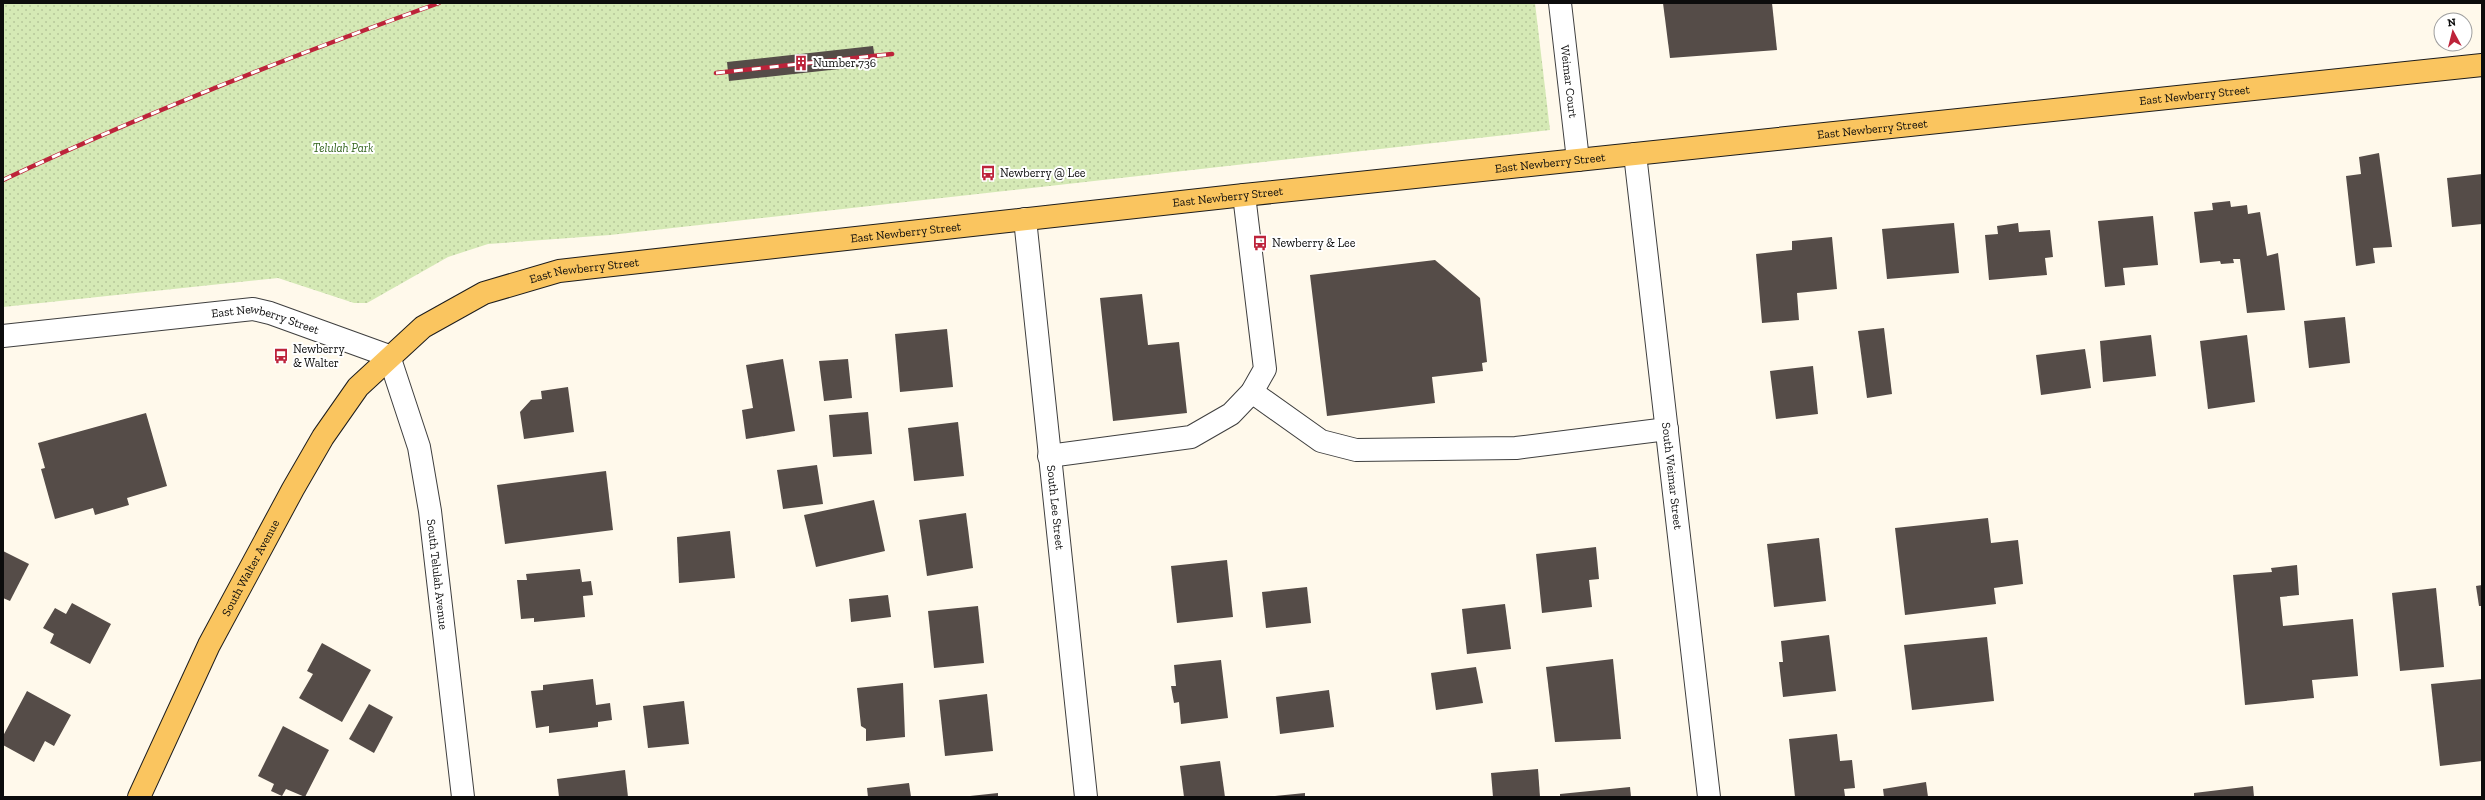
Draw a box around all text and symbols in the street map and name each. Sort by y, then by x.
north arrow [2433,12,2473,52]
text: N [2447,16,2457,30]
street label: Weimar Court [1558,44,1580,119]
building icon: Number 736 [792,54,810,72]
place label: Number 736 [813,56,876,70]
street label: East Newberry Street [2139,82,2251,108]
street label: East Newberry Street [1816,116,1929,142]
park label: Telulah Park [313,141,374,155]
street label: East Newberry Street [1494,150,1607,176]
bus stop icon: Newberry @ Lee [979,164,997,182]
place label: Newberry @ Lee [1000,166,1086,180]
street label: East Newberry Street [1172,184,1284,210]
street label: East Newberry Street [850,219,962,246]
bus stop icon: Newberry & Lee [1251,234,1269,252]
place label: Newberry & Lee [1272,236,1356,250]
street label: East Newberry Street [528,255,640,286]
street label: East Newberry Street [211,302,321,337]
place label: Newberry & Walter [293,342,345,370]
bus stop icon: Newberry & Walter [272,347,290,365]
street label: South Weimar Street [1659,422,1685,531]
street label: South Lee Street [1044,464,1067,551]
street label: South Walter Avenue [219,517,282,619]
street label: South Telulah Avenue [424,518,451,631]

